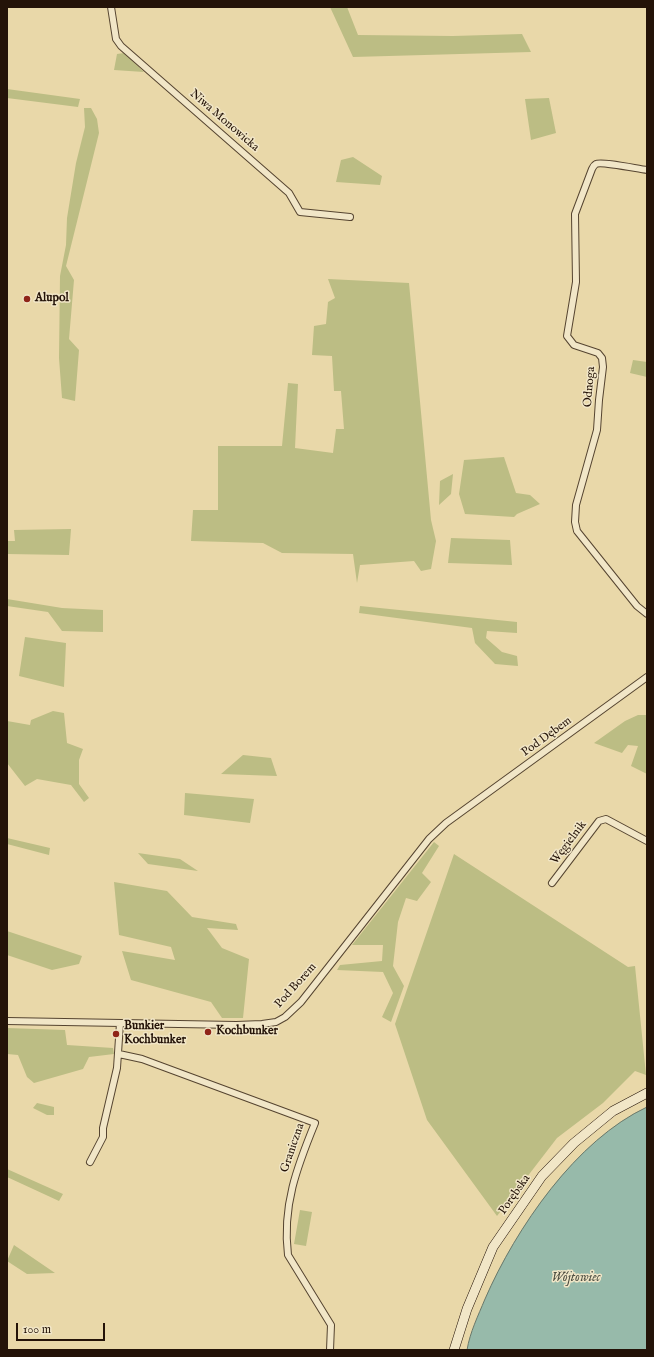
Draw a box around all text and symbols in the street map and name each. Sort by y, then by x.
street label: Niwa Monowicka [186,87,262,155]
place label: Alupol [35,292,69,306]
marker: Alupol [22,294,32,304]
street label: Odnoga [581,366,599,408]
street label: Pod Dębem [519,714,575,760]
street label: Węgielnik [548,818,590,868]
street label: Pod Borem [272,960,320,1012]
place label: Bunkier Kochbunker [124,1020,186,1048]
place label: Kochbunker [216,1025,278,1039]
marker: Kochbunker [203,1027,213,1037]
marker: Bunkier Kochbunker [111,1029,121,1039]
street label: Graniczna [278,1122,308,1174]
street label: Porębska [496,1172,534,1218]
water label: Wójtowiec [552,1270,600,1286]
scale bar [18,1315,107,1341]
text: 100 m [23,1322,51,1337]

